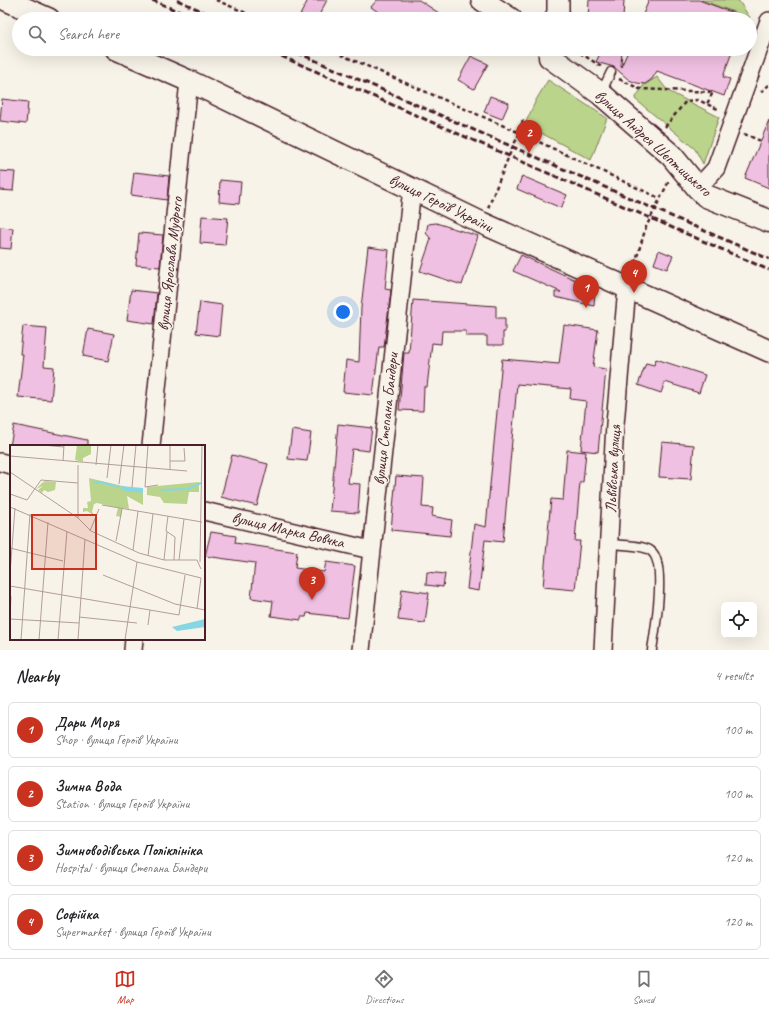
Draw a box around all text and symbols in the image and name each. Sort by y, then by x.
search box [12,12,757,56]
icon: search [26,23,48,45]
text: Search here [58,25,119,44]
street label: вулиця Андрея Шептицького [591,85,716,202]
pin: 2 [516,120,542,153]
street label: вулиця Героїв України [386,169,497,237]
street label: вулиця Ярослава Мудрого [153,195,187,332]
pin: 4 [621,260,647,293]
pin: 1 [573,275,599,308]
your location [333,302,353,322]
street label: вулиця Степана Бандери [369,351,403,486]
street label: Львівська вулиця [601,423,625,513]
inset map [10,445,205,640]
street label: вулиця Марка Вовчка [230,507,347,553]
pin: 3 [299,567,325,600]
map controls [721,602,757,638]
button: locate [721,602,757,638]
text: Nearby [16,666,59,687]
text: 4 results [715,668,753,684]
text: Дари Моря [55,713,119,732]
text: 1 [27,722,33,738]
text: 100 m [724,722,752,738]
text: Shop · вулиця Героїв України [55,732,178,748]
text: Зимна Вода [55,777,121,796]
text: 2 [27,786,33,802]
text: 100 m [724,786,752,802]
text: Station · вулиця Героїв України [55,796,189,812]
text: Зимноводівська Поліклініка [55,841,202,860]
text: 3 [27,850,33,866]
text: 120 m [724,850,752,866]
text: Hospital · вулиця Степана Бандери [55,860,207,876]
text: Софійка [55,905,98,924]
text: 4 [27,914,33,930]
text: 120 m [724,914,752,930]
text: Supermarket · вулиця Героїв України [55,924,211,940]
tab: Map [114,968,136,1006]
tab: Directions [365,968,404,1006]
tab: Saved [633,968,655,1006]

